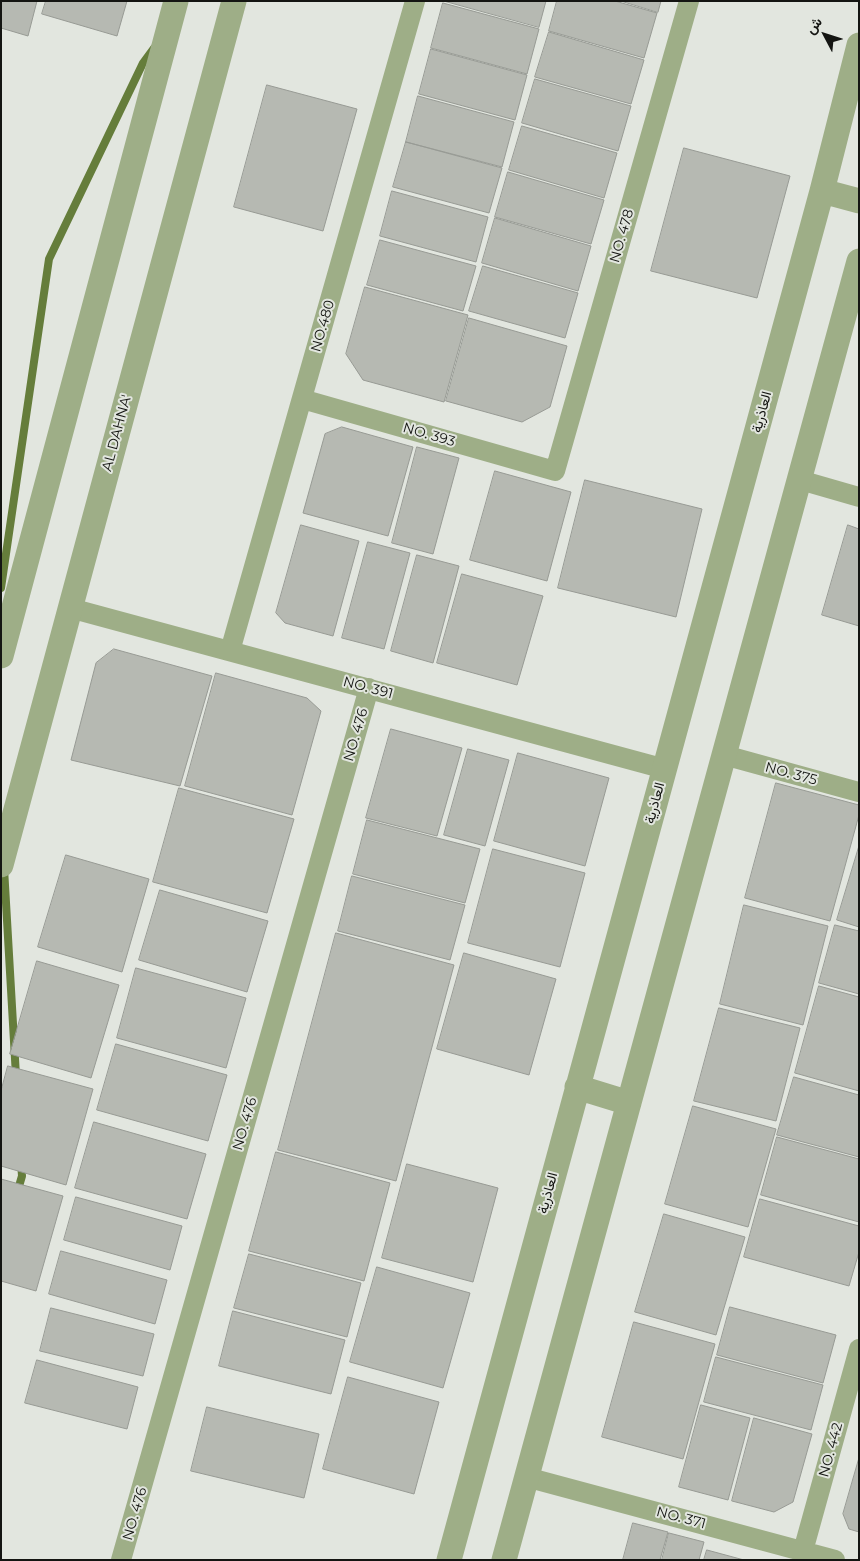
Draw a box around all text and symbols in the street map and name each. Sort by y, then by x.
north arrow [800,10,850,60]
text: ش [801,13,826,38]
street label: NO. 478 [606,207,638,265]
street label: NO.480 [308,298,338,354]
street label: العاذرية [748,390,776,434]
street label: AL DAHNA' [99,393,135,473]
street label: NO. 393 [401,420,457,450]
street label: NO. 391 [341,673,395,703]
street label: NO. 476 [340,706,372,764]
street label: NO. 375 [763,759,819,789]
street label: العاذرية [641,781,669,825]
street label: NO. 476 [229,1095,261,1153]
street label: العاذرية [534,1171,562,1215]
street label: NO. 442 [816,1421,846,1479]
street label: NO. 476 [119,1485,151,1543]
street label: NO. 371 [654,1503,708,1533]

